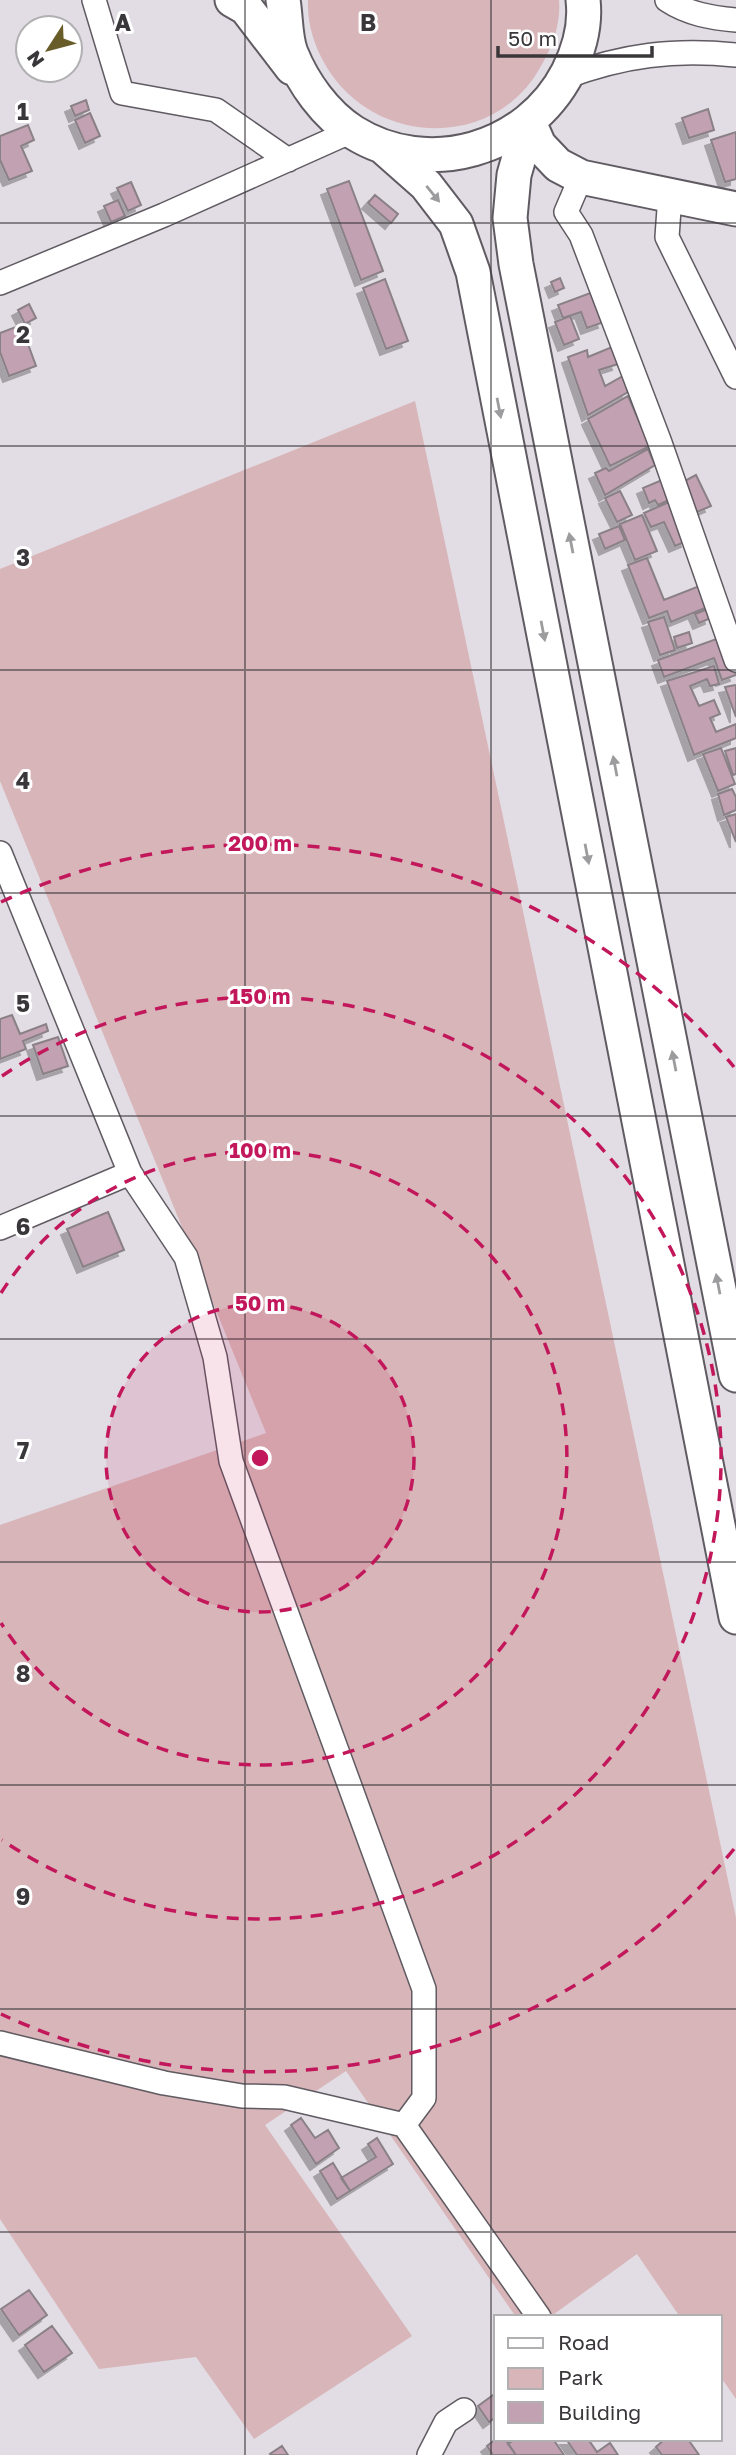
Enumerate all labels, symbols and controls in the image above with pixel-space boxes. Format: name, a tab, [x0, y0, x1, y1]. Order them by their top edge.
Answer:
text: A	[115, 8, 132, 36]
text: B	[360, 8, 376, 36]
north arrow	[14, 14, 84, 84]
scale bar	[498, 14, 652, 58]
text: 50 m	[508, 25, 557, 51]
text: N	[21, 47, 48, 72]
text: 1	[17, 97, 29, 125]
one-way arrow	[425, 184, 440, 202]
text: 2	[16, 320, 30, 348]
one-way arrow	[494, 397, 505, 419]
one-way arrow	[565, 532, 576, 554]
text: 3	[16, 543, 30, 571]
one-way arrow	[538, 620, 549, 642]
one-way arrow	[610, 755, 621, 777]
text: 4	[16, 766, 30, 794]
text: 200 m	[228, 830, 292, 856]
one-way arrow	[581, 843, 592, 865]
text: 150 m	[230, 983, 290, 1009]
text: 5	[16, 989, 30, 1017]
one-way arrow	[668, 1050, 679, 1072]
text: 100 m	[229, 1137, 291, 1163]
text: 6	[16, 1212, 30, 1240]
one-way arrow	[712, 1273, 723, 1295]
text: 50 m	[235, 1290, 285, 1316]
text: 7	[17, 1436, 29, 1464]
centre of rings	[248, 1446, 272, 1470]
text: 8	[16, 1659, 30, 1687]
text: 9	[16, 1882, 30, 1910]
legend	[494, 2315, 722, 2441]
text: Road	[558, 2329, 609, 2355]
text: Park	[558, 2364, 604, 2390]
text: Building	[558, 2399, 641, 2425]

